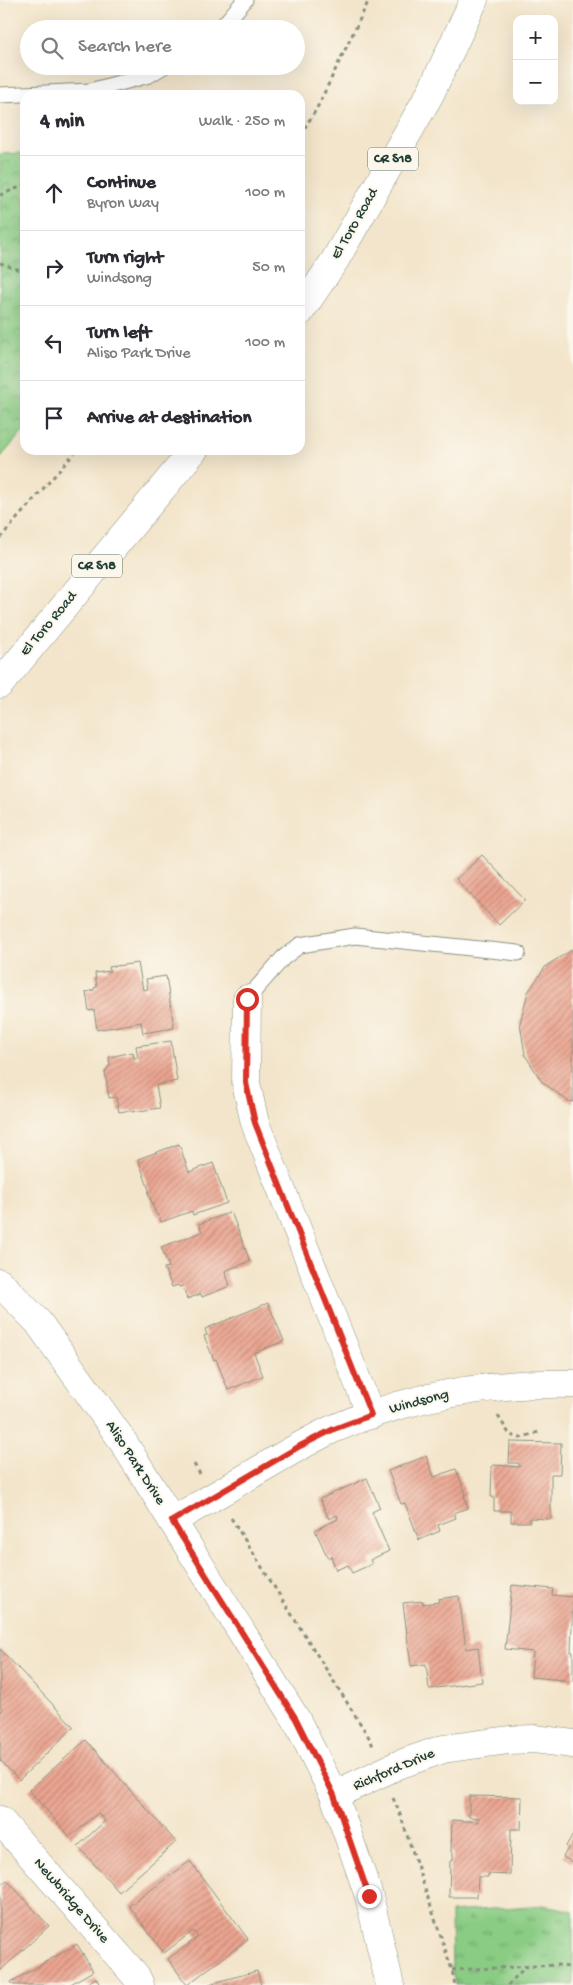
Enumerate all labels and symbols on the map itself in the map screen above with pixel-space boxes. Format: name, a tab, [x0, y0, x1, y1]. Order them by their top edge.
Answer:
road number: CR S18	[368, 148, 418, 170]
street label: El Toro Road	[327, 184, 383, 263]
road number: CR S18	[72, 554, 122, 578]
street label: El Toro Road	[17, 587, 82, 660]
route start	[236, 988, 259, 1011]
street label: Windsong	[387, 1385, 451, 1419]
street label: Aliso Park Drive	[101, 1417, 169, 1509]
street label: Richford Drive	[350, 1745, 438, 1795]
street label: Newbridge Drive	[29, 1855, 113, 1947]
route end	[358, 1885, 381, 1908]

